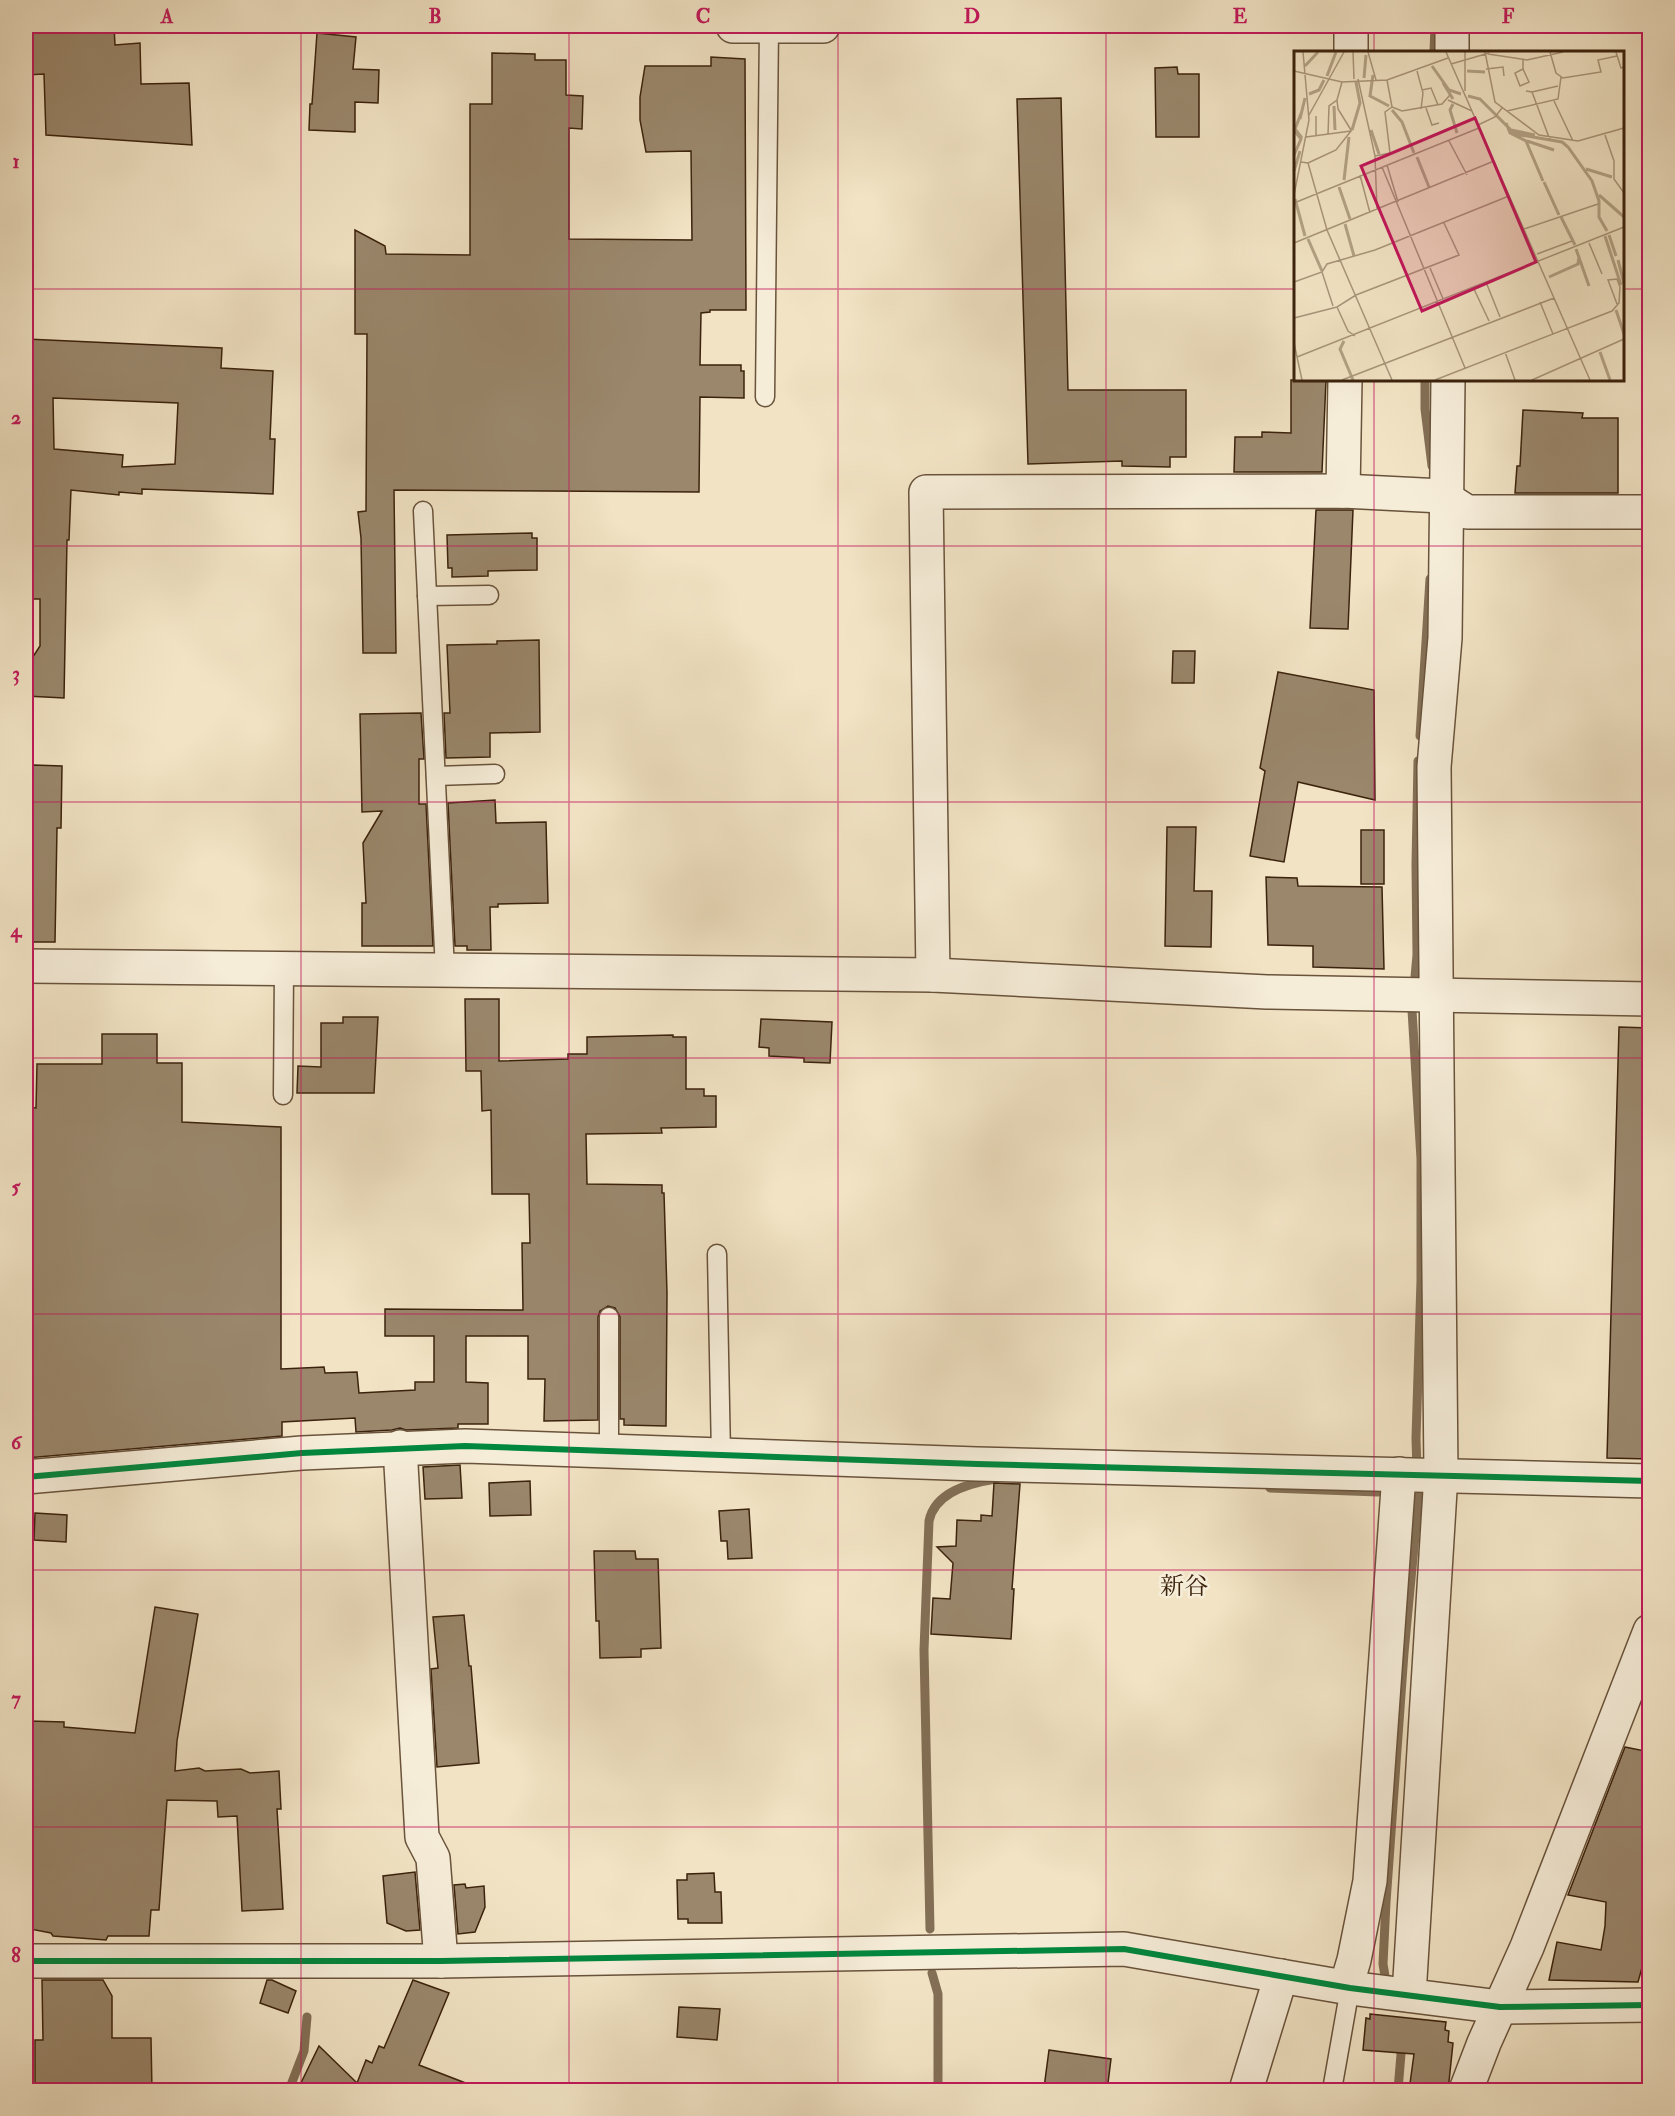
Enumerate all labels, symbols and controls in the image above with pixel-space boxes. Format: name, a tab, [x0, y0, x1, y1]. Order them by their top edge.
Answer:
text: A	[160, 4, 174, 29]
text: B	[428, 4, 442, 29]
text: C	[696, 4, 710, 29]
text: D	[964, 4, 980, 29]
text: E	[1233, 4, 1248, 29]
text: F	[1502, 4, 1515, 29]
inset map	[1294, 51, 1624, 381]
text: 1	[12, 149, 20, 174]
text: 2	[11, 405, 21, 430]
text: 3	[12, 661, 20, 686]
text: 4	[10, 918, 23, 943]
text: 5	[12, 1174, 22, 1199]
text: 6	[11, 1430, 23, 1455]
district label: 新谷	[1160, 1571, 1208, 1602]
text: 7	[11, 1686, 21, 1711]
text: 8	[11, 1943, 21, 1968]

